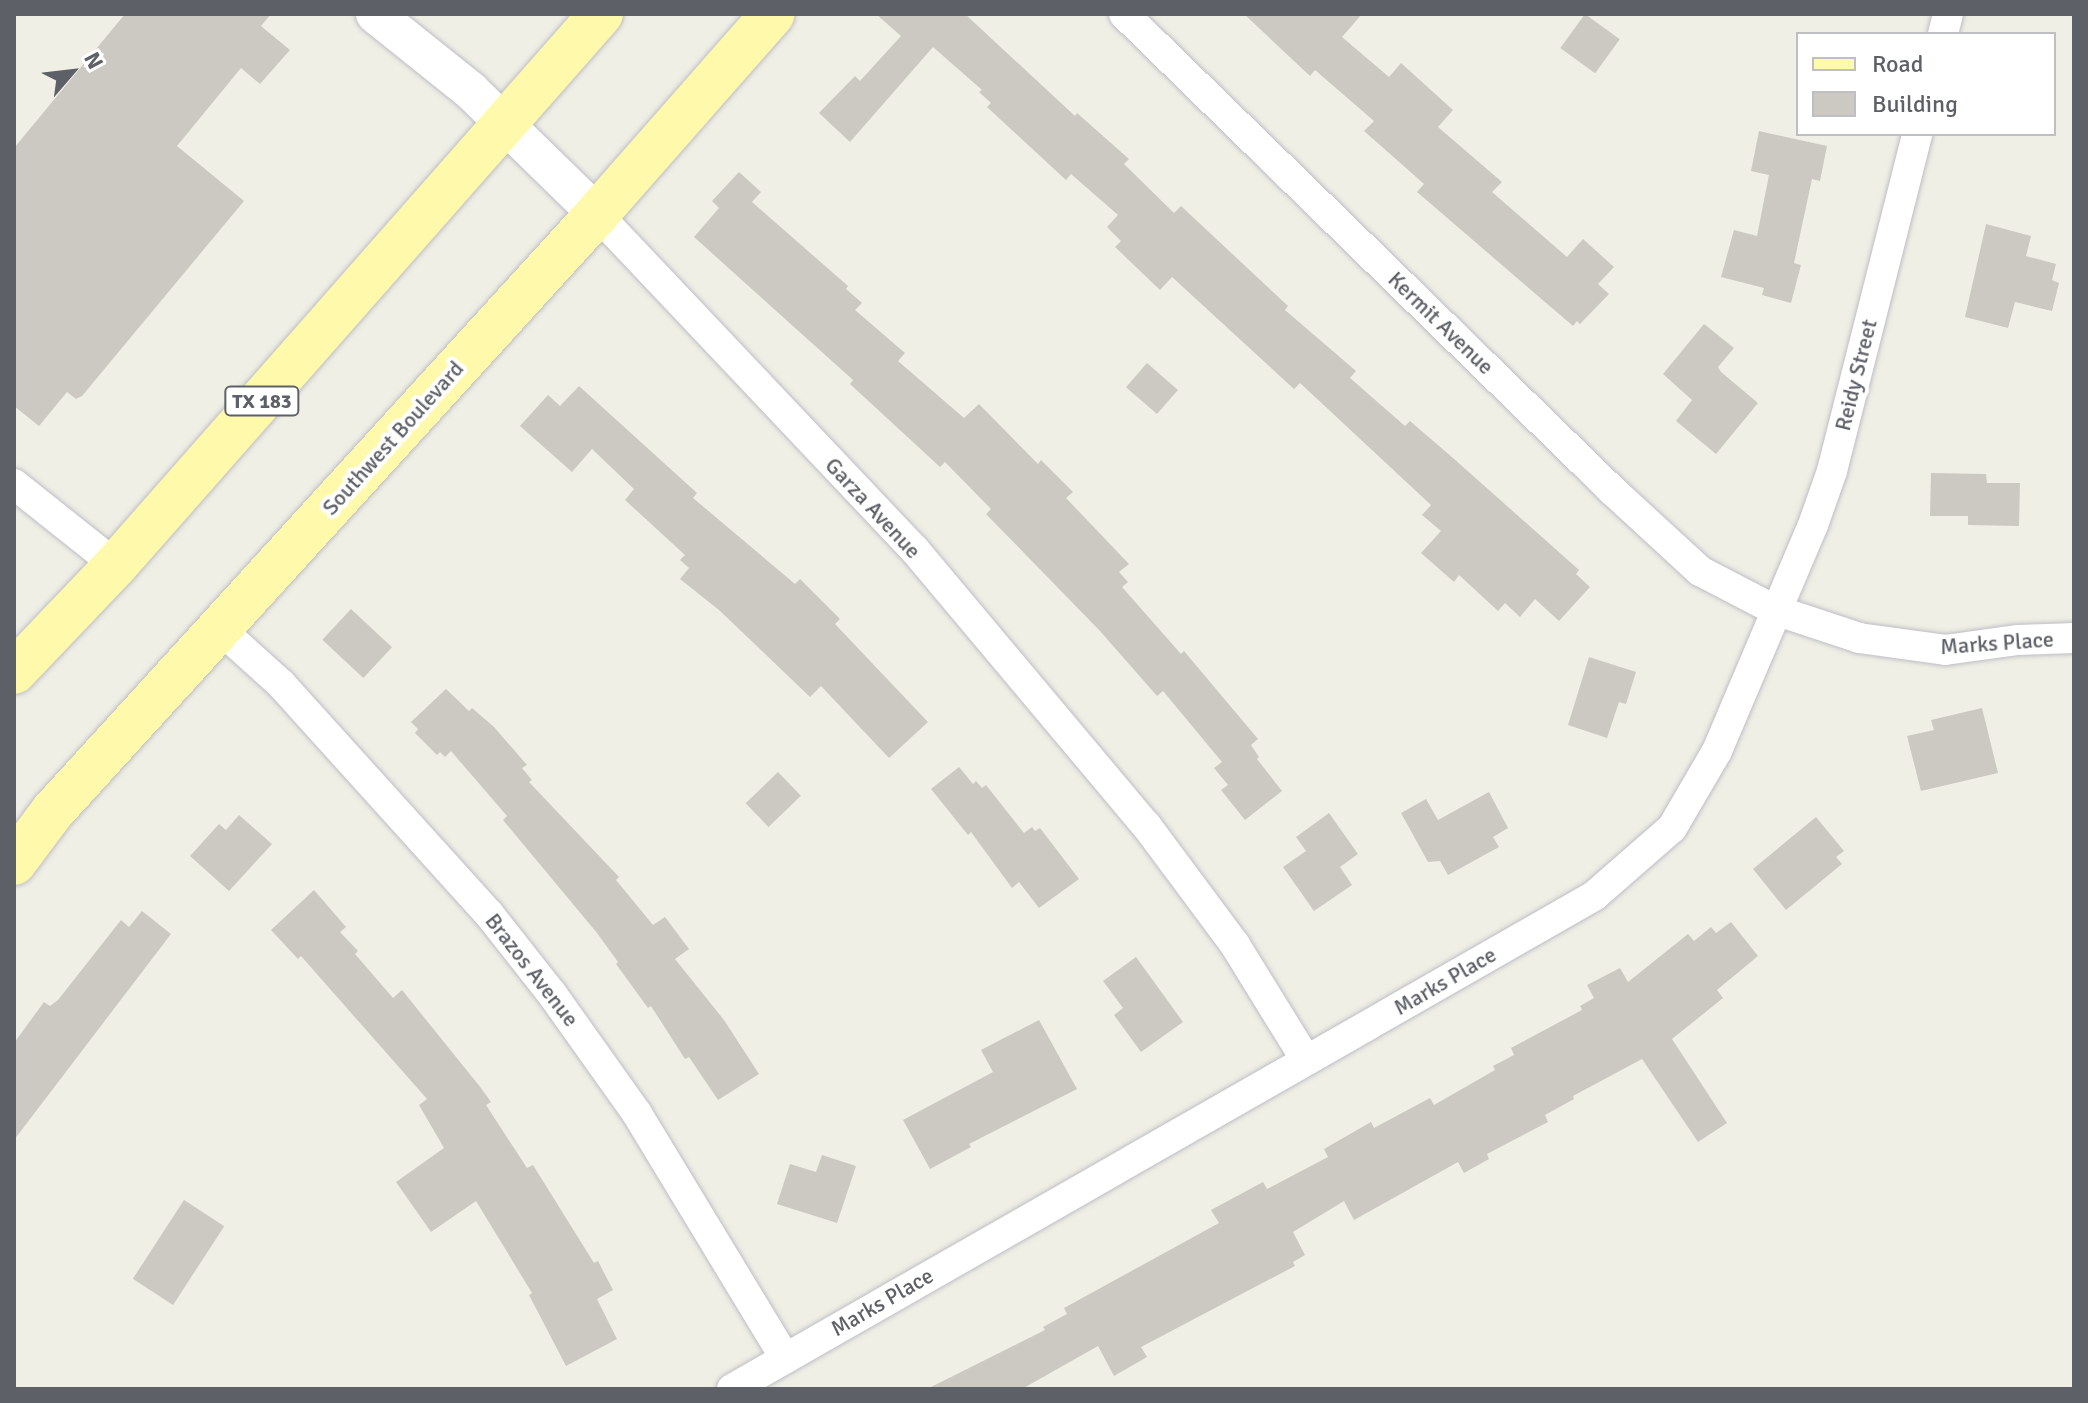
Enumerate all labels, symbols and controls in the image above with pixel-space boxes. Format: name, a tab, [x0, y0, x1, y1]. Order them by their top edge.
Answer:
north arrow	[32, 32, 112, 112]
legend	[1796, 32, 2056, 136]
text: N	[78, 47, 109, 74]
text: Road	[1872, 49, 1923, 79]
text: Building	[1872, 89, 1958, 119]
street label: Kermit Avenue	[1383, 266, 1499, 380]
street label: Reidy Street	[1829, 317, 1883, 433]
street label: Southwest Boulevard	[317, 355, 469, 521]
road number: TX 183	[224, 385, 300, 417]
street label: Garza Avenue	[820, 452, 926, 564]
street label: Marks Place	[1939, 626, 2055, 660]
street label: Brazos Avenue	[480, 908, 584, 1032]
street label: Marks Place	[1389, 941, 1501, 1021]
street label: Marks Place	[826, 1262, 938, 1342]

